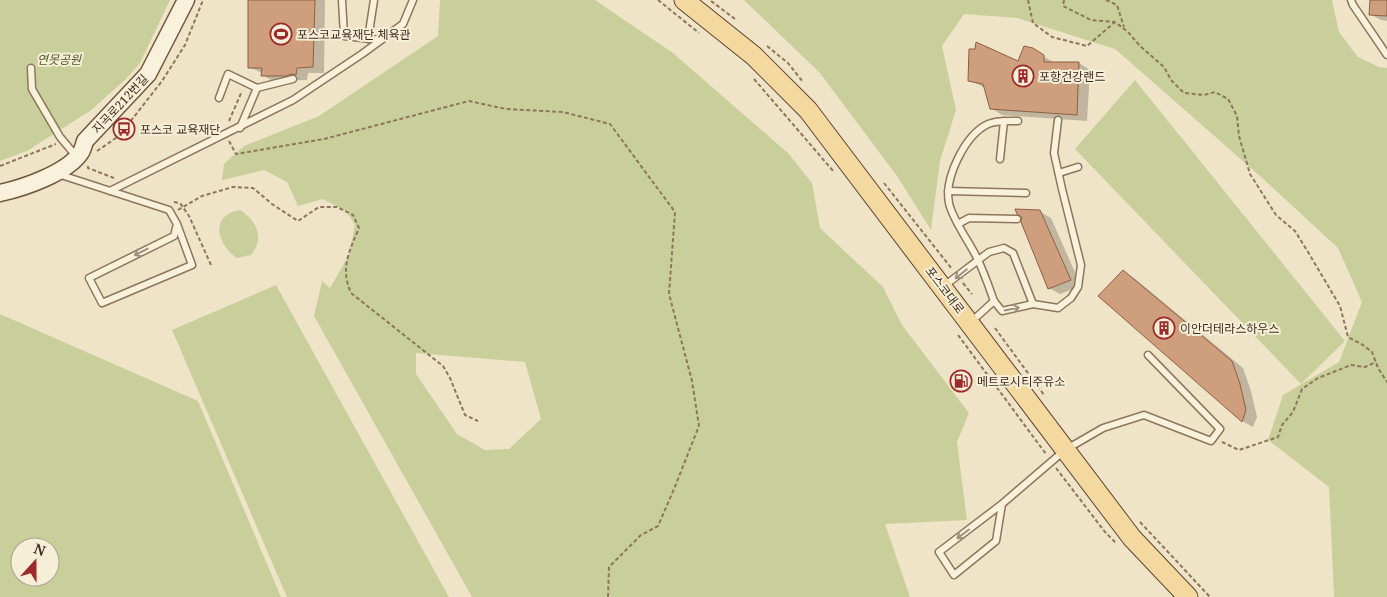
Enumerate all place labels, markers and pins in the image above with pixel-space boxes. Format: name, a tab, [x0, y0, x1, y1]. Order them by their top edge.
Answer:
sports icon: 포스코교육재단 체육관	[269, 22, 293, 46]
place label: 포스코교육재단 체육관	[297, 26, 411, 43]
building icon: 포항건강랜드	[1011, 64, 1035, 88]
place label: 포항건강랜드	[1039, 68, 1105, 85]
bus stop icon: 포스코 교육재단	[112, 117, 136, 141]
place label: 포스코 교육재단	[140, 121, 220, 138]
building icon: 이안더테라스하우스	[1152, 316, 1176, 340]
place label: 이안더테라스하우스	[1180, 320, 1279, 337]
fuel station icon: 메트로시티주유소	[949, 369, 973, 393]
place label: 메트로시티주유소	[977, 373, 1065, 390]

